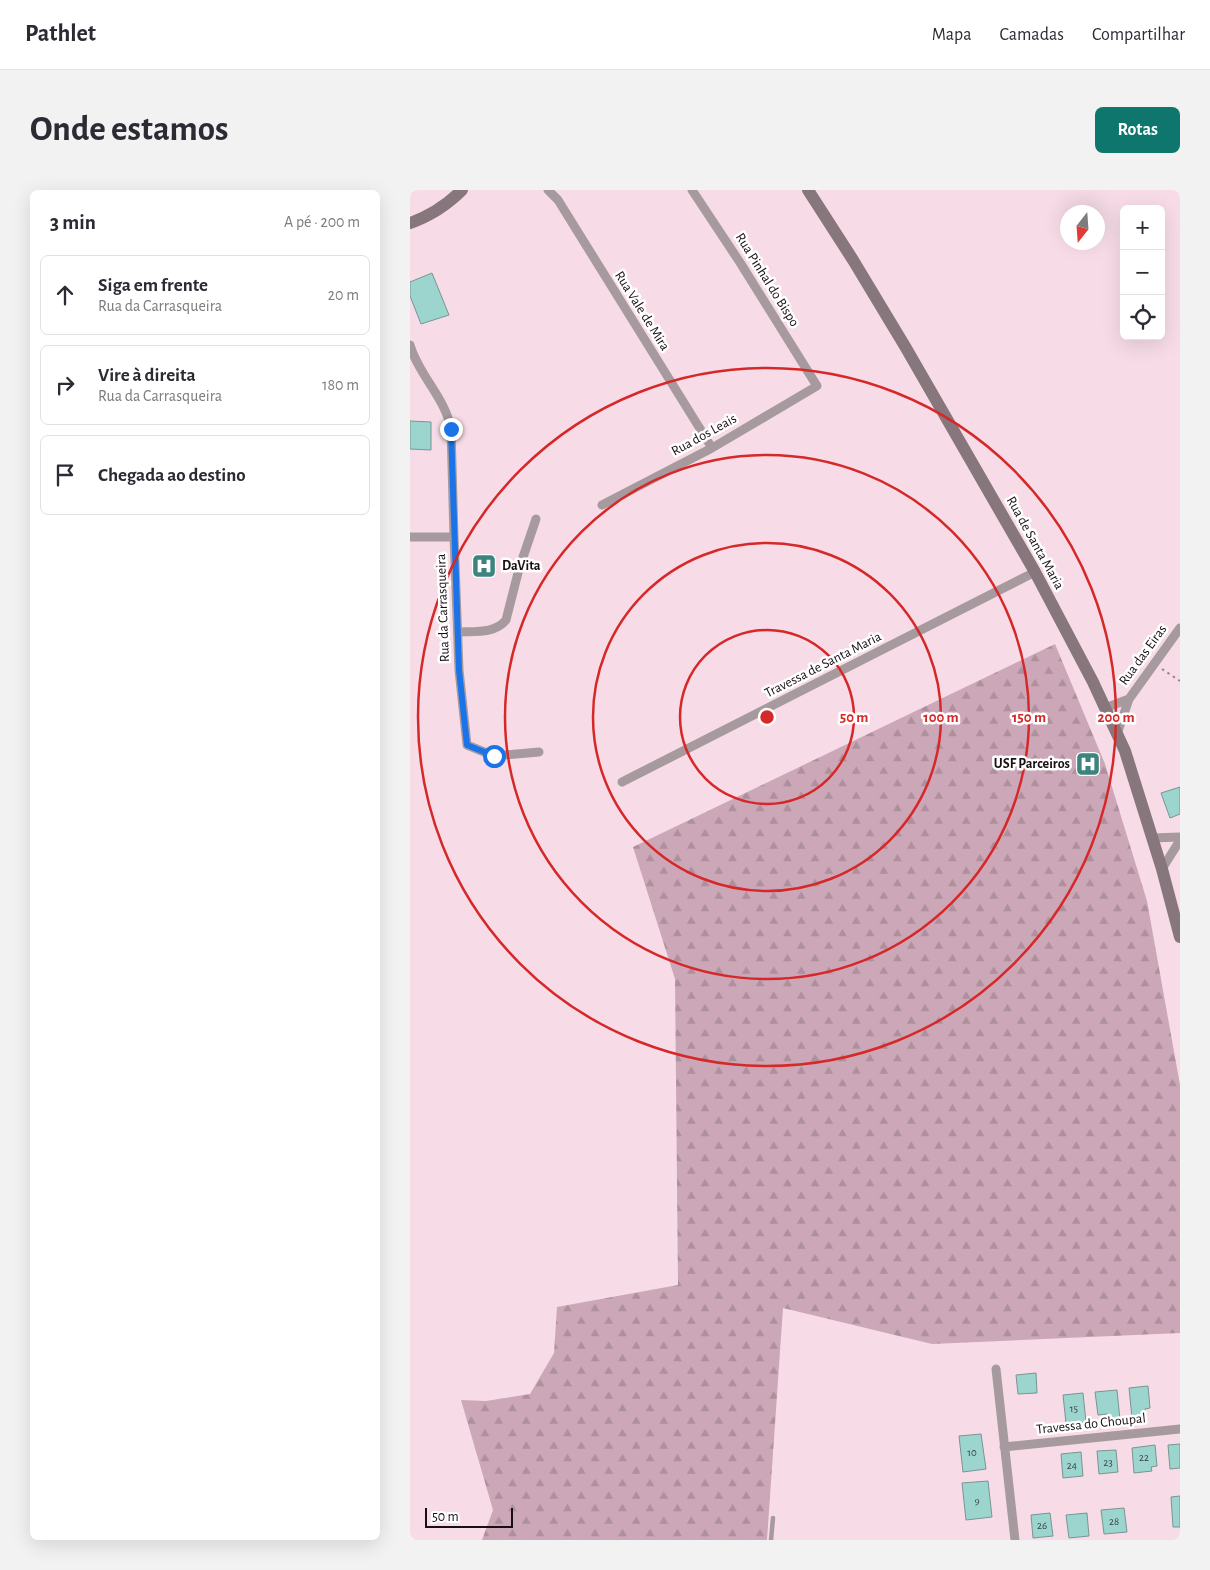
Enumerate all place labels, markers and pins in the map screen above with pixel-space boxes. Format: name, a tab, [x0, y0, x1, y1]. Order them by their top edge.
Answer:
hospital icon: DaVita	[471, 553, 497, 579]
place label: DaVita	[502, 559, 541, 573]
centre of rings	[758, 708, 776, 726]
hospital icon: USF Parceiros	[1075, 751, 1101, 777]
place label: USF Parceiros	[994, 757, 1070, 771]

